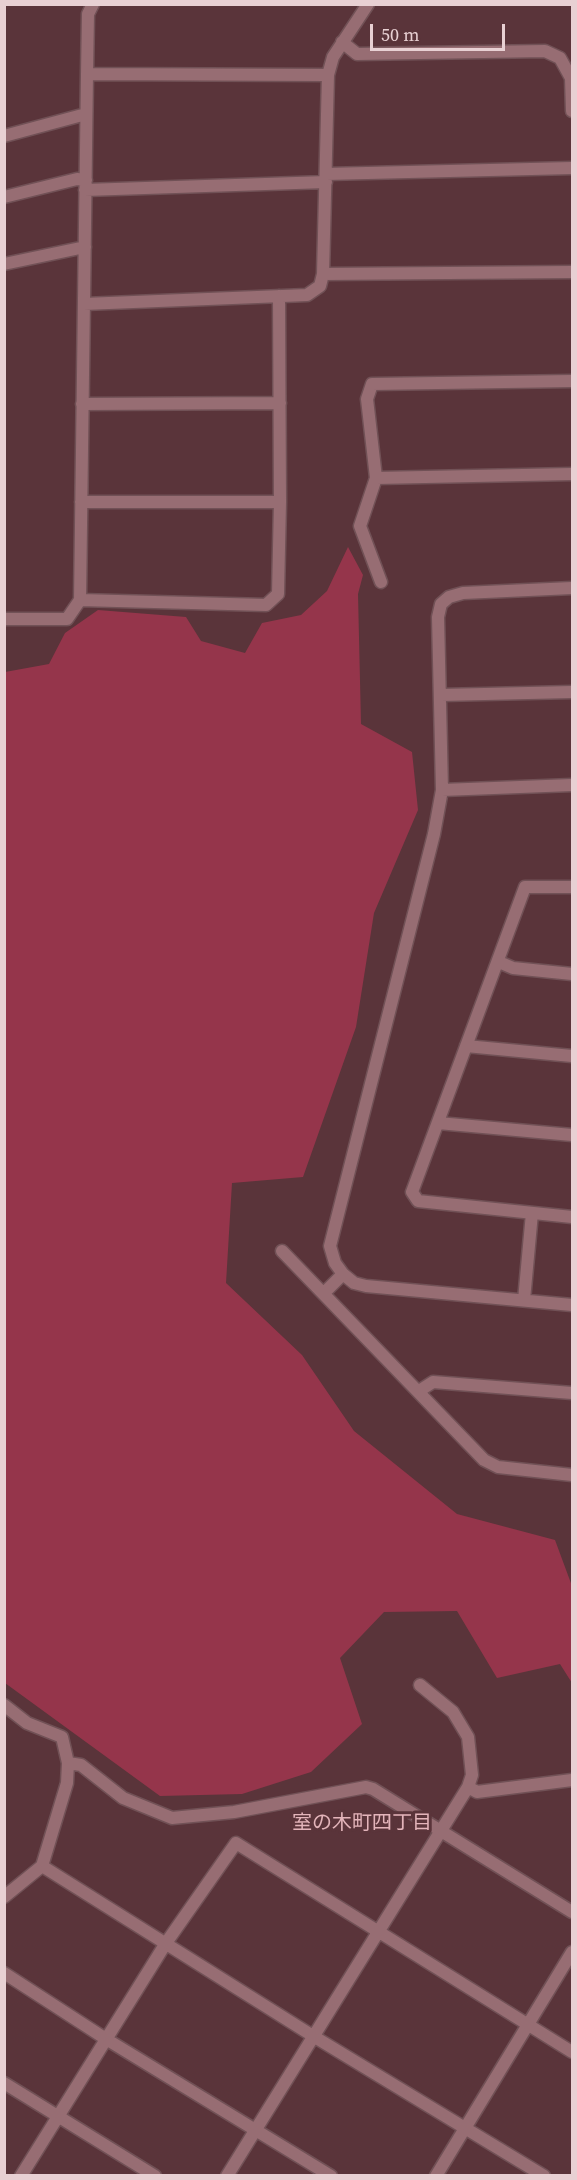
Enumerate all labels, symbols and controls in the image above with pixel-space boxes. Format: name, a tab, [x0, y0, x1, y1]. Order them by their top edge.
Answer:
scale bar	[373, 12, 508, 50]
text: 50 m	[381, 22, 419, 47]
district label: 室の木町四丁目	[292, 1812, 432, 1836]

